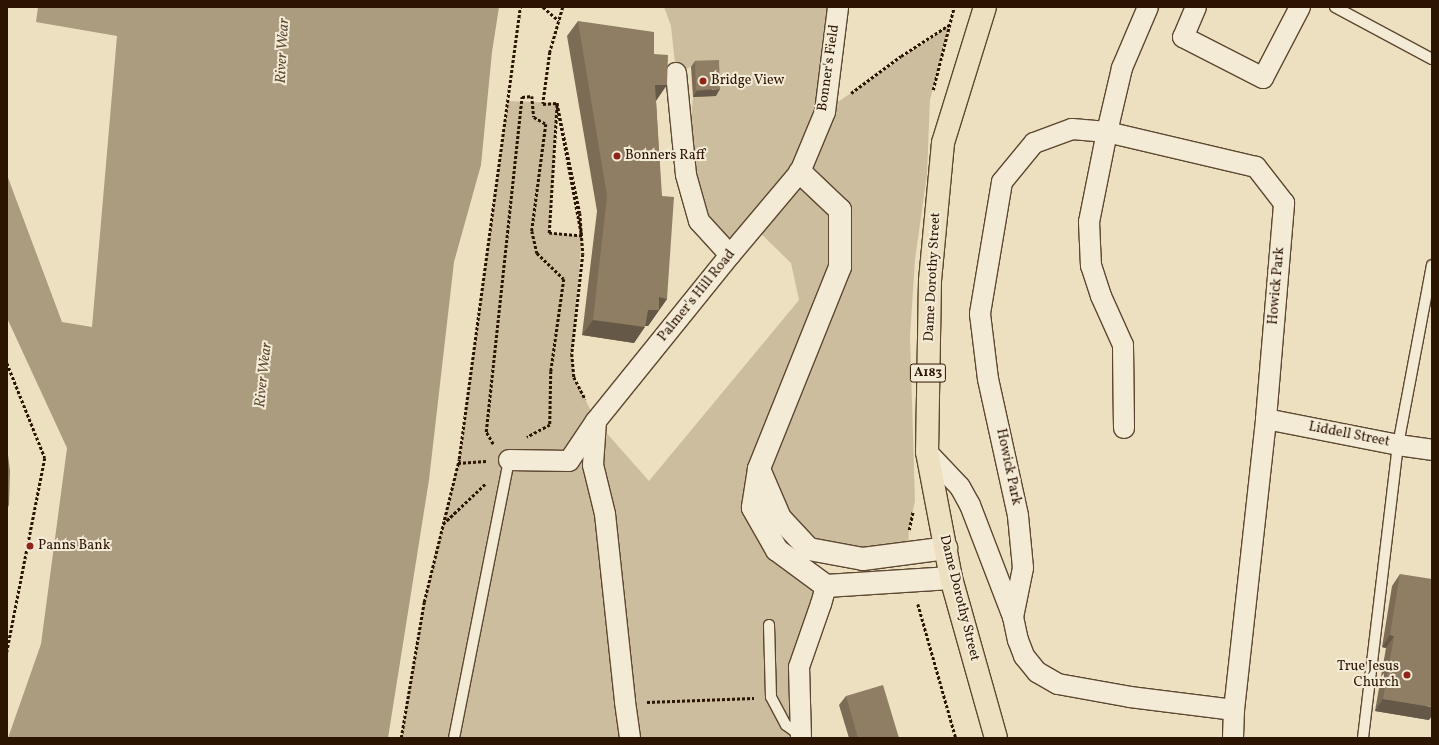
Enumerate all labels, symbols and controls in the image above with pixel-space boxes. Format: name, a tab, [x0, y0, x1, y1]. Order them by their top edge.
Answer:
water label: River Wear	[272, 18, 294, 84]
street label: Bonner's Field	[815, 24, 843, 112]
place label: Bridge View	[711, 73, 785, 89]
marker: Bridge View	[698, 76, 708, 86]
place label: Bonners Raff	[625, 148, 705, 164]
marker: Bonners Raff	[612, 151, 622, 161]
street label: Dame Dorothy Street	[921, 212, 945, 342]
street label: Howick Park	[1265, 246, 1289, 326]
street label: Palmer's Hill Road	[655, 247, 739, 345]
water label: River Wear	[252, 342, 276, 408]
road number: A183	[909, 362, 947, 384]
street label: Liddell Street	[1307, 419, 1391, 451]
street label: Howick Park	[992, 427, 1024, 507]
street label: Dame Dorothy Street	[935, 533, 983, 663]
place label: Panns Bank	[38, 538, 110, 554]
marker: Panns Bank	[25, 541, 35, 551]
place label: True Jesus Church	[1337, 659, 1399, 692]
marker: True Jesus Church	[1402, 670, 1412, 680]

